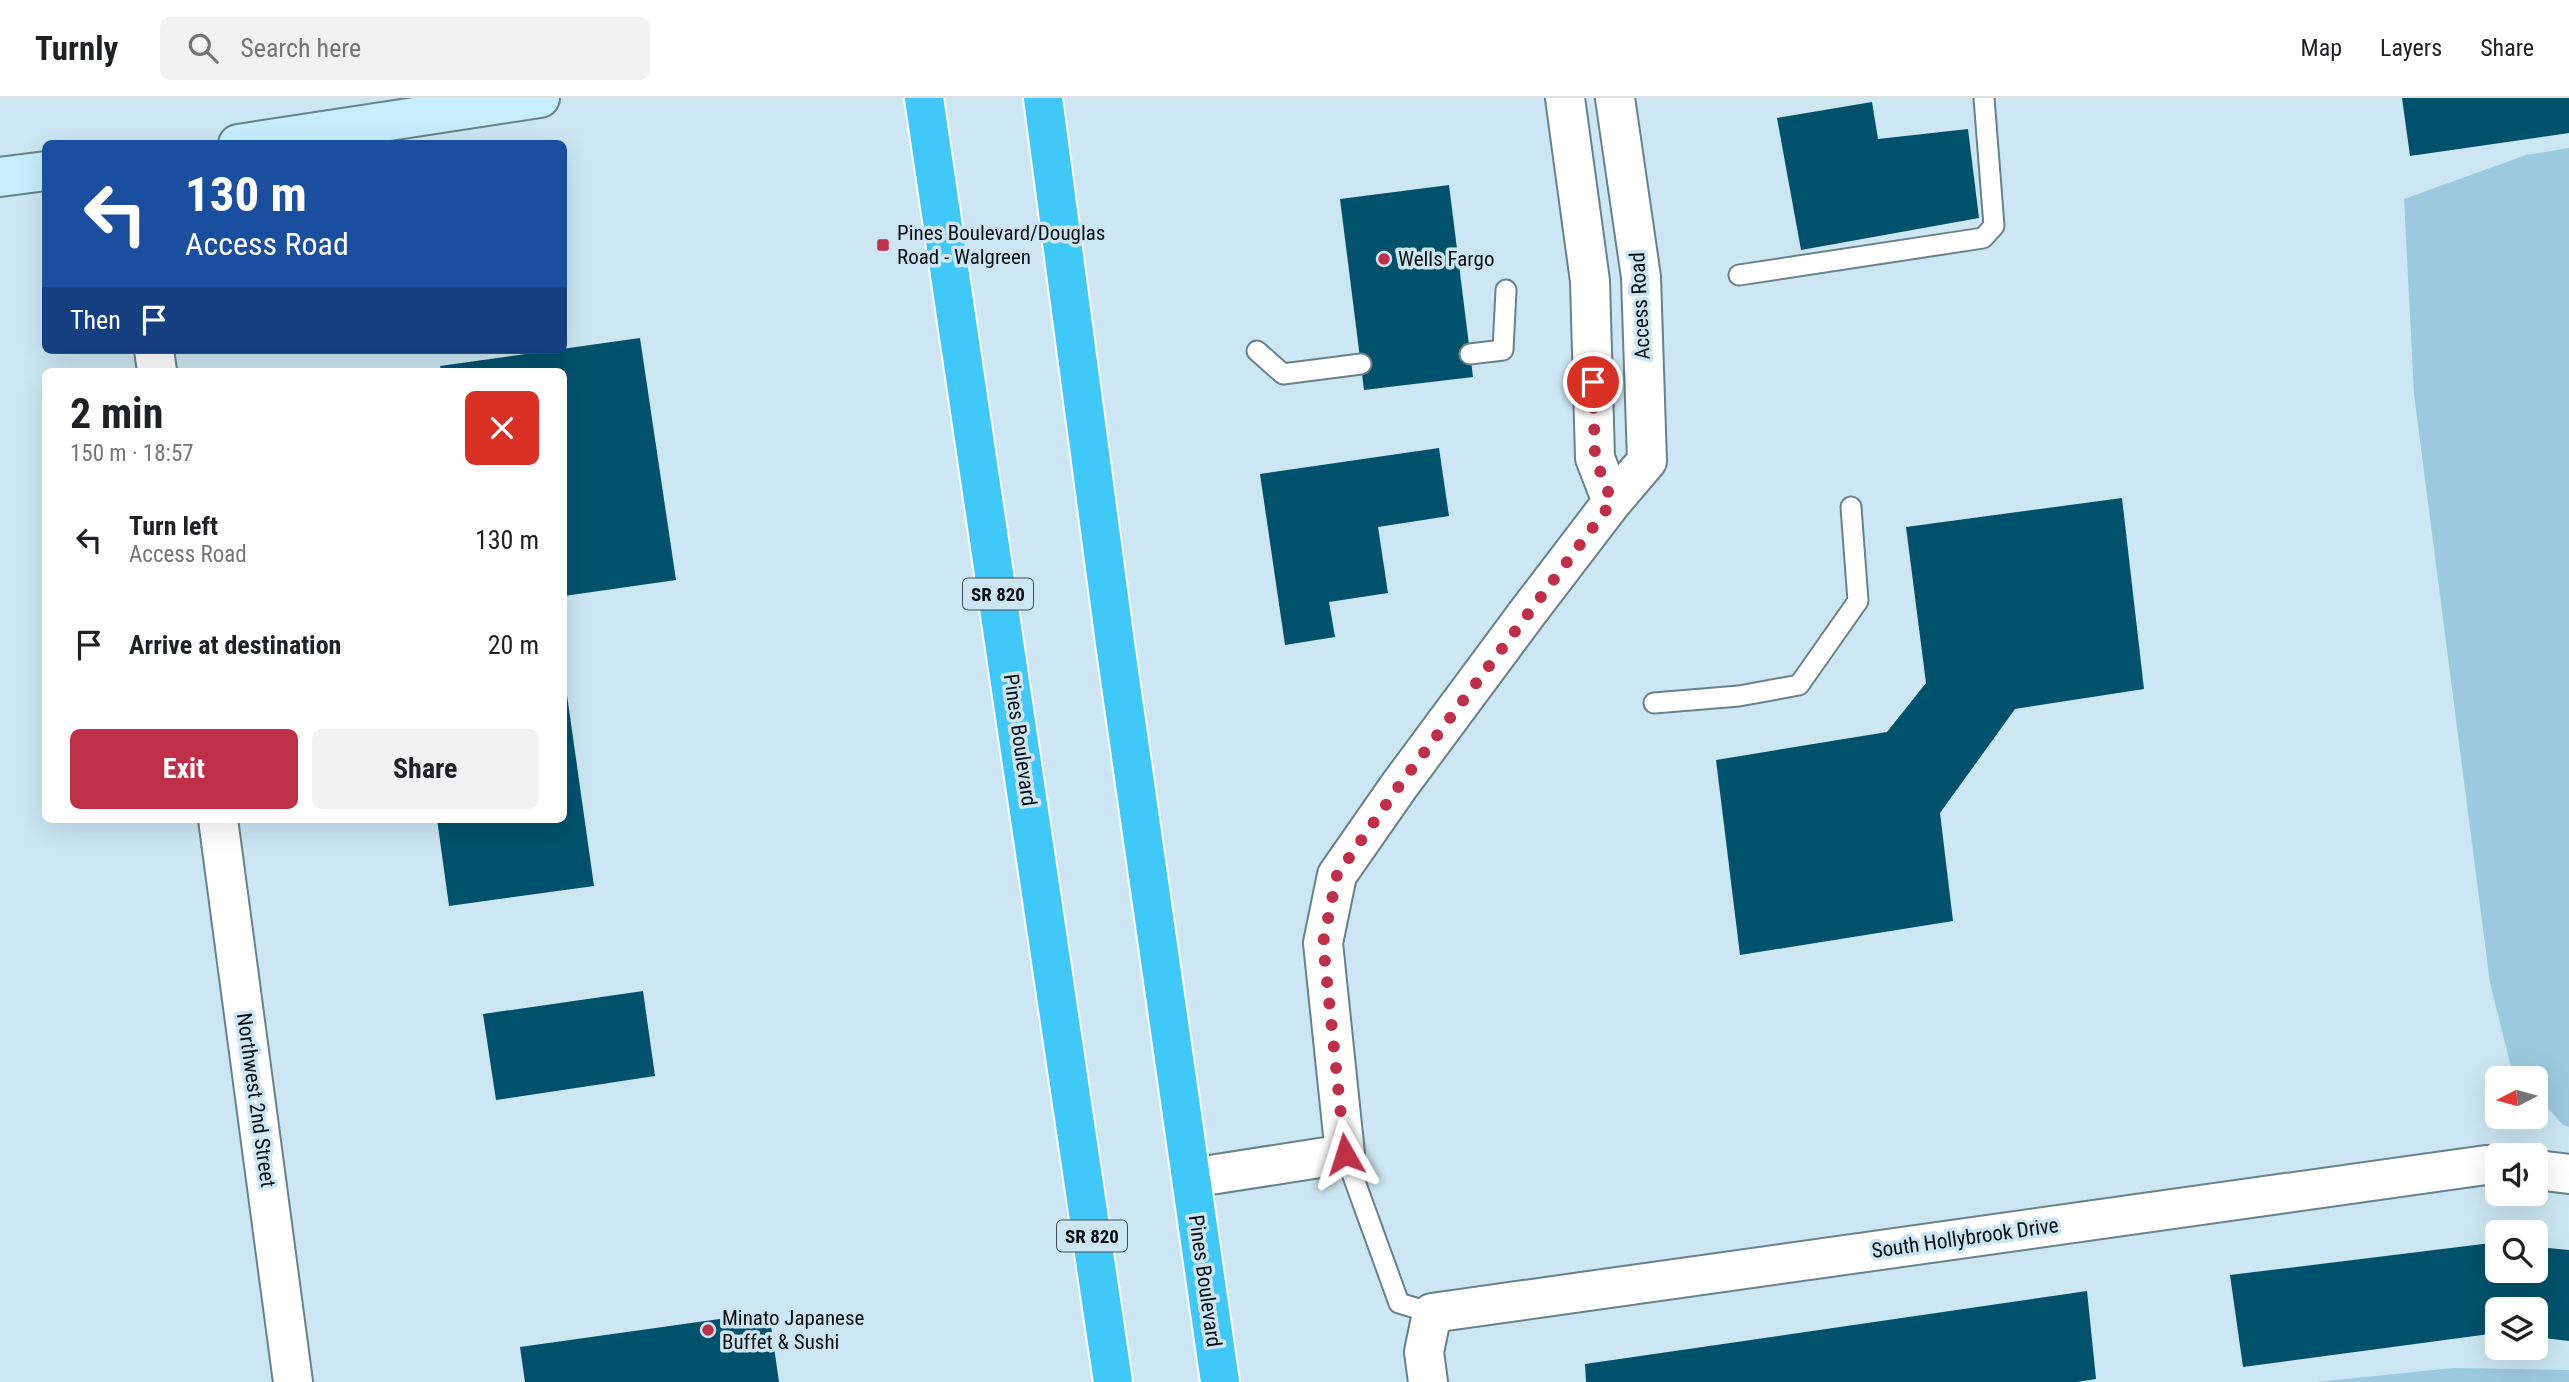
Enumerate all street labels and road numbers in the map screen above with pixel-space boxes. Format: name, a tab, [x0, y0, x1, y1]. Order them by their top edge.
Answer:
street label: Access Road	[1625, 252, 1655, 360]
road number: SR 820	[963, 579, 1033, 610]
street label: Pines Boulevard	[999, 672, 1041, 808]
street label: Northwest 2nd Street	[232, 1011, 280, 1189]
street label: Pines Boulevard	[1184, 1213, 1226, 1349]
street label: South Hollybrook Drive	[1870, 1213, 2060, 1263]
road number: SR 820	[1057, 1220, 1127, 1252]

